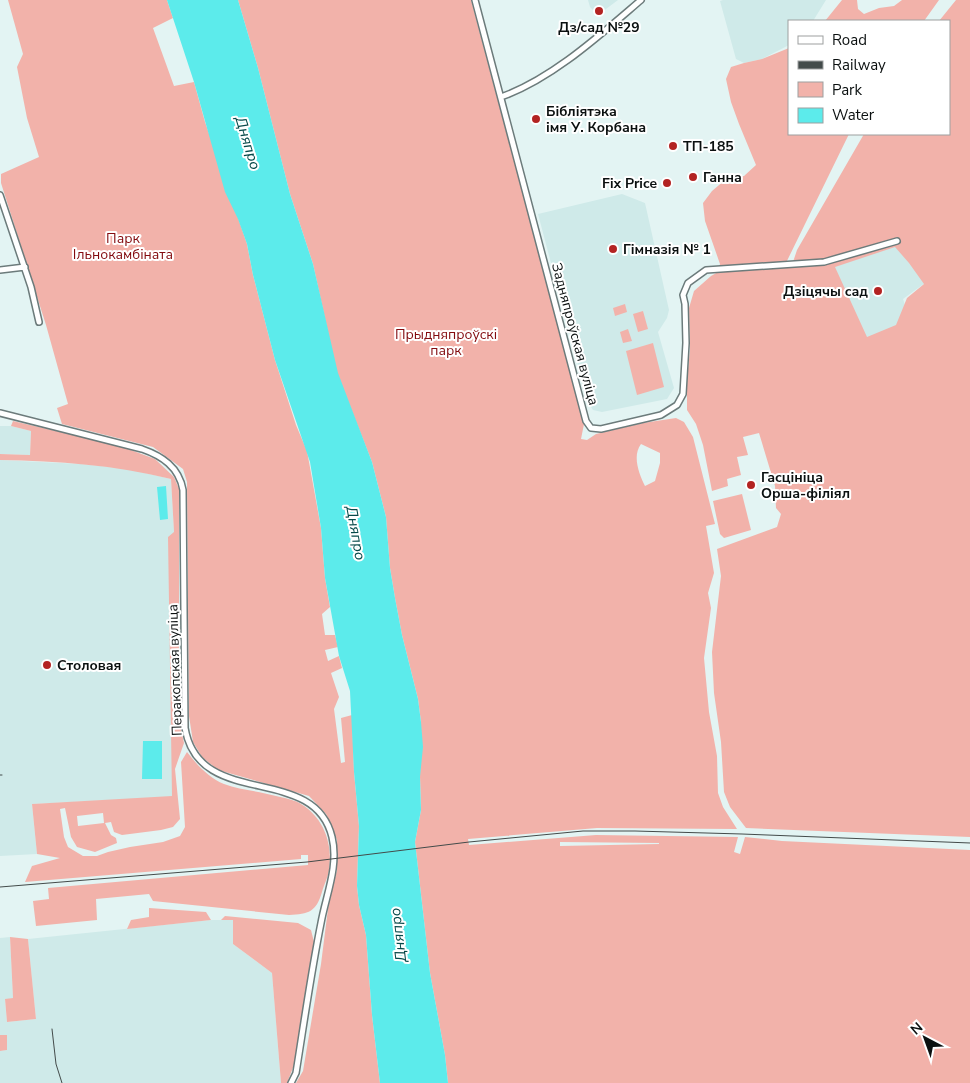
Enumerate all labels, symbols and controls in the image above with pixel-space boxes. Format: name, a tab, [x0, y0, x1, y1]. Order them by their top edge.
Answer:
marker: Дз/сад №29	[593, 5, 605, 17]
place label: Дз/сад №29	[558, 18, 640, 37]
legend	[788, 20, 950, 135]
text: Road	[832, 30, 867, 50]
text: Railway	[832, 55, 886, 75]
text: Park	[832, 80, 862, 100]
place label: Бібліятэка імя У. Корбана	[546, 102, 646, 137]
text: Water	[832, 105, 875, 125]
water label: Дняпро	[230, 113, 266, 172]
marker: Бібліятэка імя У. Корбана	[530, 113, 542, 125]
place label: ТП-185	[683, 137, 734, 156]
marker: ТП-185	[667, 140, 679, 152]
place label: Ганна	[703, 168, 742, 187]
marker: Ганна	[687, 171, 699, 183]
place label: Fix Price	[602, 174, 657, 193]
marker: Fix Price	[661, 177, 673, 189]
park label: Парк Ільнокамбіната	[73, 229, 173, 264]
place label: Гімназія № 1	[623, 240, 711, 259]
marker: Гімназія № 1	[607, 243, 619, 255]
street label: Задняпроўская вуліца	[547, 261, 603, 407]
place label: Дзіцячы сад	[783, 282, 868, 301]
marker: Дзіцячы сад	[872, 285, 884, 297]
park label: Прыдняпроўскі парк	[395, 325, 497, 360]
place label: Гасцініца Орша-філіял	[761, 468, 850, 503]
marker: Гасцініца Орша-філіял	[745, 479, 757, 491]
water label: Дняпро	[341, 503, 371, 562]
street label: Перакопская вуліца	[163, 604, 187, 736]
place label: Столовая	[57, 656, 121, 675]
marker: Столовая	[41, 659, 53, 671]
water label: Дняпро	[385, 907, 411, 964]
north arrow	[900, 1013, 950, 1063]
text: N	[907, 1018, 927, 1039]

